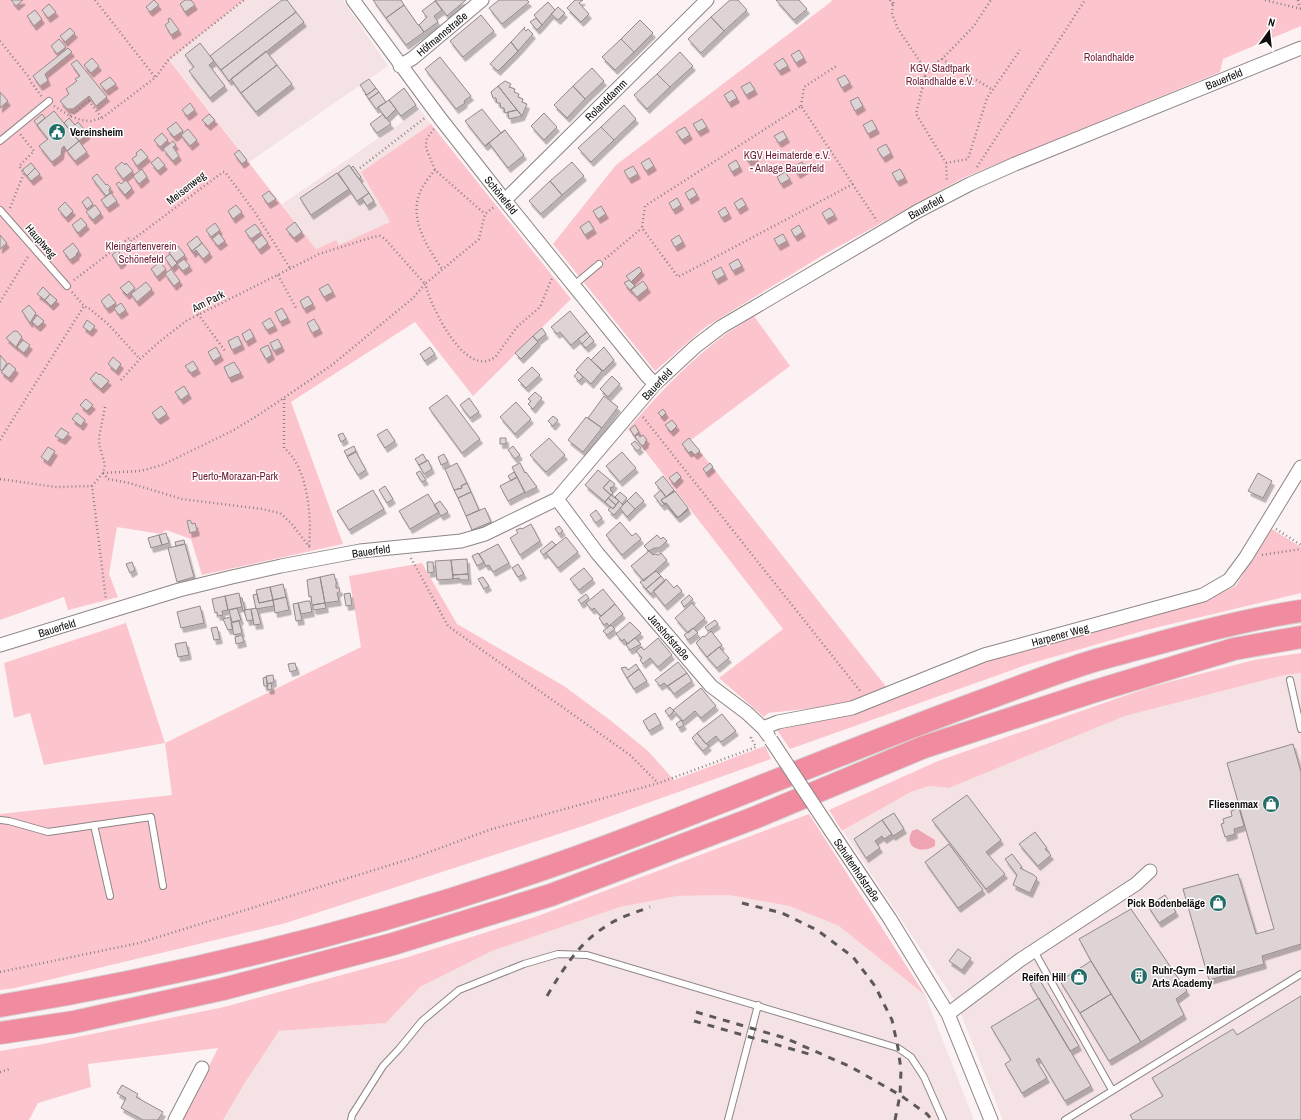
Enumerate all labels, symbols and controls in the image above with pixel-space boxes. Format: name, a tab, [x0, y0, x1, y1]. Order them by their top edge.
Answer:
street label: Höfmannstraße	[414, 9, 470, 59]
north arrow	[1249, 12, 1289, 52]
text: N	[1267, 15, 1277, 30]
park label: Rolandhalde	[1084, 50, 1134, 64]
park label: KGV Stadtpark Rolandhalde e.V.	[906, 61, 974, 88]
street label: Bauerfeld	[1203, 65, 1245, 93]
street label: Rolanddamm	[582, 76, 630, 124]
public building icon: Vereinsheim	[47, 122, 67, 142]
place label: Vereinsheim	[70, 125, 123, 139]
park label: KGV Heimaterde e.V. - Anlage Bauerfeld	[744, 148, 830, 175]
street label: Meisenweg	[164, 168, 208, 208]
street label: Schönefeld	[481, 173, 521, 217]
street label: Bauerfeld	[906, 192, 946, 222]
street label: Hauptweg	[22, 221, 60, 261]
park label: Kleingartenverein Schönefeld	[105, 239, 177, 266]
street label: Am Park	[189, 287, 227, 316]
street label: Bauerfeld	[639, 365, 675, 403]
park label: Puerto-Morazan-Park	[192, 469, 279, 483]
street label: Bauerfeld	[351, 541, 391, 561]
street label: Janshofstraße	[645, 611, 693, 663]
street label: Bauerfeld	[36, 616, 78, 640]
street label: Harpener Weg	[1030, 621, 1090, 649]
shop icon: Fliesenmax	[1261, 794, 1281, 814]
place label: Fliesenmax	[1209, 797, 1258, 811]
street label: Schultenhofstraße	[831, 836, 883, 904]
shop icon: Pick Bodenbeläge	[1208, 893, 1228, 913]
place label: Pick Bodenbeläge	[1127, 896, 1205, 910]
place label: Ruhr-Gym – Martial Arts Academy	[1152, 963, 1235, 990]
building icon: Ruhr-Gym – Martial Arts Academy	[1129, 966, 1149, 986]
shop icon: Reifen Hill	[1069, 967, 1089, 987]
place label: Reifen Hill	[1022, 970, 1066, 984]

